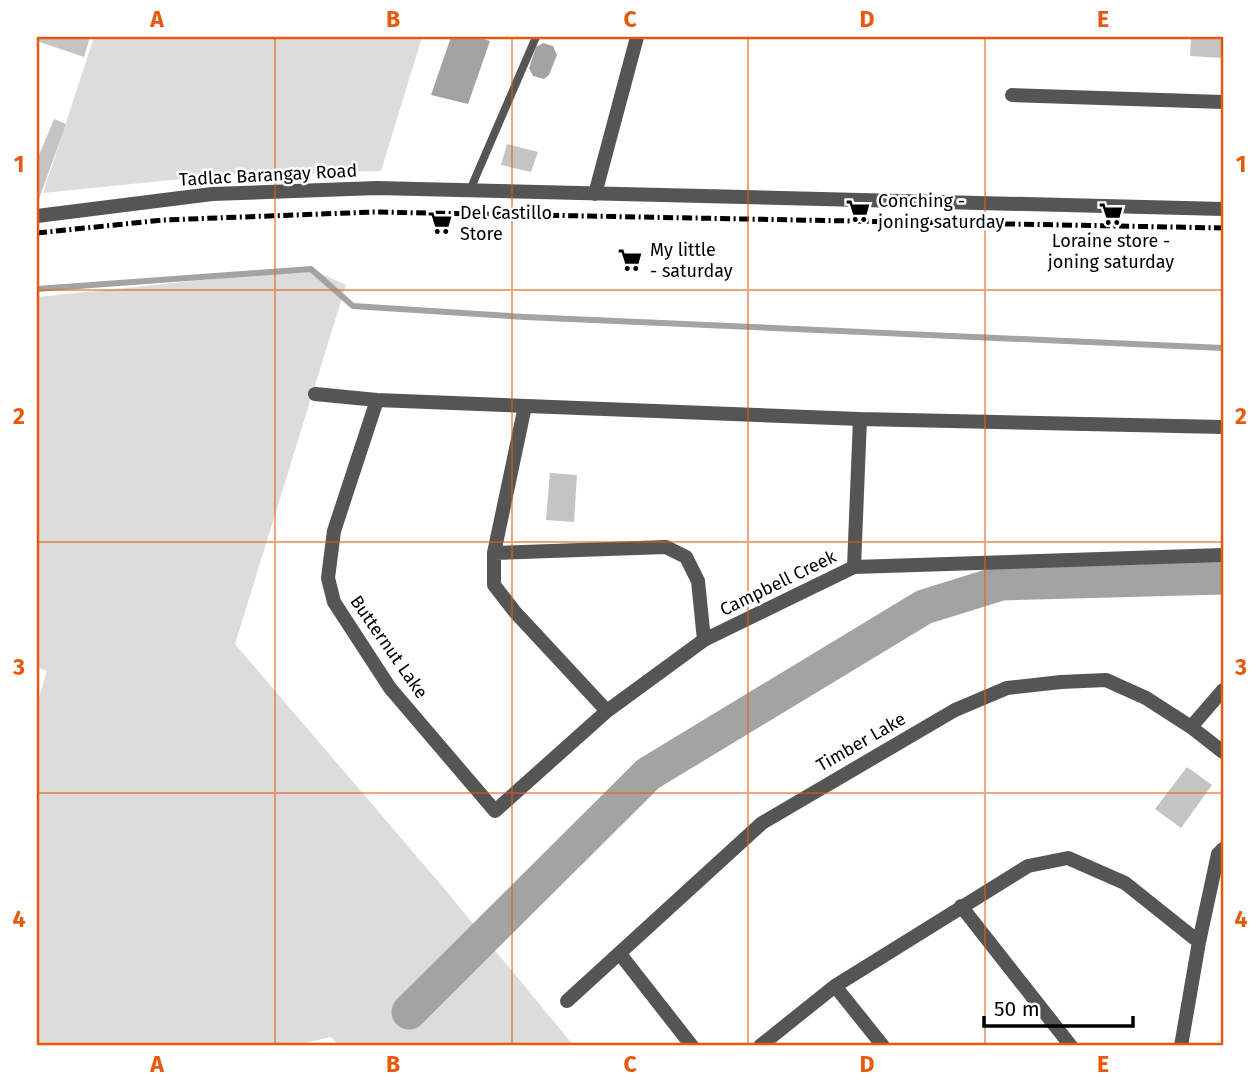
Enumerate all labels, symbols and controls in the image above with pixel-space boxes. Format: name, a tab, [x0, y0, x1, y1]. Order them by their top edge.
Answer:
text: A	[149, 5, 164, 33]
text: B	[386, 5, 400, 33]
text: C	[623, 5, 637, 33]
text: D	[860, 5, 875, 33]
text: E	[1097, 5, 1109, 33]
text: 1	[14, 150, 24, 178]
text: 1	[1236, 150, 1246, 178]
street label: Tadlac Barangay Road	[178, 159, 358, 191]
place label: Conching - joning saturday	[877, 190, 1005, 233]
supermarket icon: Conching - joning saturday	[844, 197, 872, 225]
supermarket icon: Loraine store - joning saturday	[1097, 200, 1125, 228]
place label: Del Castillo Store	[460, 202, 552, 245]
supermarket icon: Del Castillo Store	[426, 209, 454, 237]
place label: Loraine store - joning saturday	[1047, 230, 1174, 273]
place label: My little - saturday	[650, 239, 733, 282]
supermarket icon: My little - saturday	[616, 246, 644, 274]
text: 2	[13, 402, 25, 430]
text: 2	[1235, 402, 1247, 430]
street label: Campbell Creek	[716, 545, 840, 621]
street label: Butternut Lake	[345, 591, 433, 703]
text: 3	[12, 653, 25, 681]
text: 3	[1234, 653, 1247, 681]
street label: Timber Lake	[812, 708, 910, 776]
text: 4	[13, 905, 26, 933]
text: 4	[1235, 905, 1248, 933]
scale bar	[984, 985, 1132, 1029]
text: 50 m	[994, 996, 1040, 1022]
text: A	[149, 1050, 164, 1078]
text: B	[386, 1050, 400, 1078]
text: C	[623, 1050, 637, 1078]
text: D	[860, 1050, 875, 1078]
text: E	[1097, 1050, 1109, 1078]

